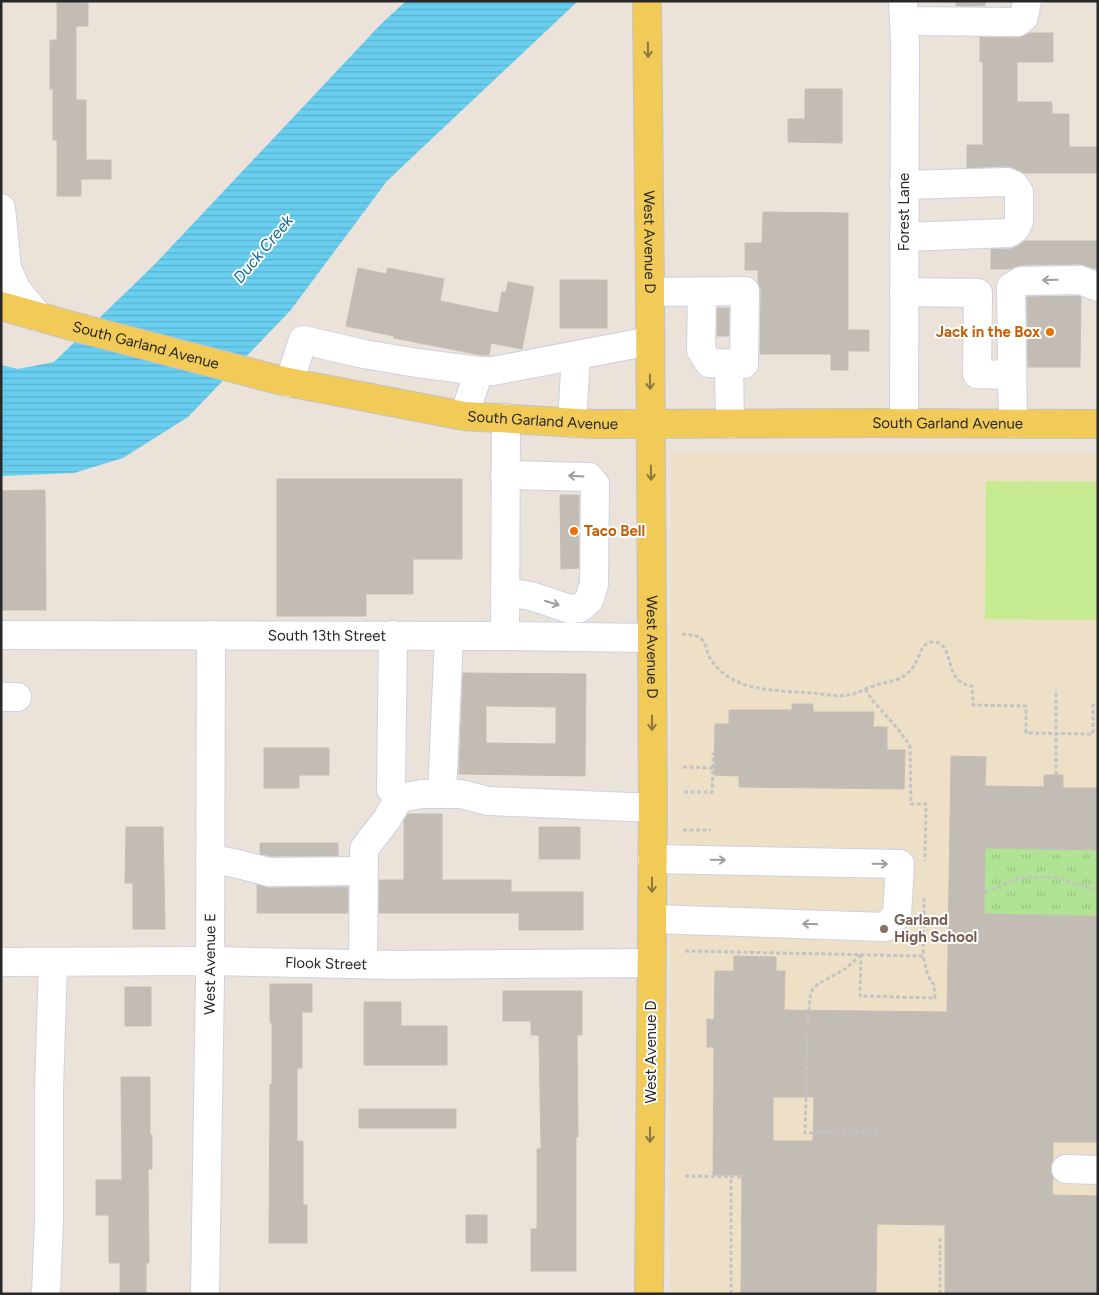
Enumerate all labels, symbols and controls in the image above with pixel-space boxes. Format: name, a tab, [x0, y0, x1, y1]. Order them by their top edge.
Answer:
one-way arrow	[643, 42, 652, 58]
street label: Forest Lane	[895, 173, 913, 251]
street label: West Avenue D	[640, 190, 659, 294]
water label: Duck Creek	[229, 210, 298, 287]
one-way arrow	[1043, 276, 1059, 285]
street label: South Garland Avenue	[71, 317, 221, 373]
place label: Jack in the Box	[936, 323, 1040, 341]
marker: Jack in the Box	[1044, 326, 1056, 338]
one-way arrow	[645, 374, 655, 390]
street label: South Garland Avenue	[467, 407, 618, 433]
street label: South Garland Avenue	[872, 414, 1023, 433]
one-way arrow	[646, 464, 656, 481]
one-way arrow	[568, 472, 584, 481]
place label: Taco Bell	[584, 522, 645, 540]
marker: Taco Bell	[568, 525, 580, 537]
street label: West Avenue D	[643, 595, 661, 699]
one-way arrow	[544, 599, 560, 608]
street label: South 13th Street	[268, 627, 386, 645]
one-way arrow	[647, 714, 657, 731]
one-way arrow	[710, 856, 726, 865]
one-way arrow	[872, 859, 888, 869]
one-way arrow	[647, 877, 657, 893]
place label: Garland High School	[894, 911, 977, 946]
street label: West Avenue E	[200, 913, 219, 1015]
one-way arrow	[802, 919, 818, 929]
marker: Garland High School	[878, 923, 890, 935]
street label: Flook Street	[285, 954, 367, 973]
street label: West Avenue D	[642, 1000, 660, 1104]
one-way arrow	[645, 1127, 655, 1143]

